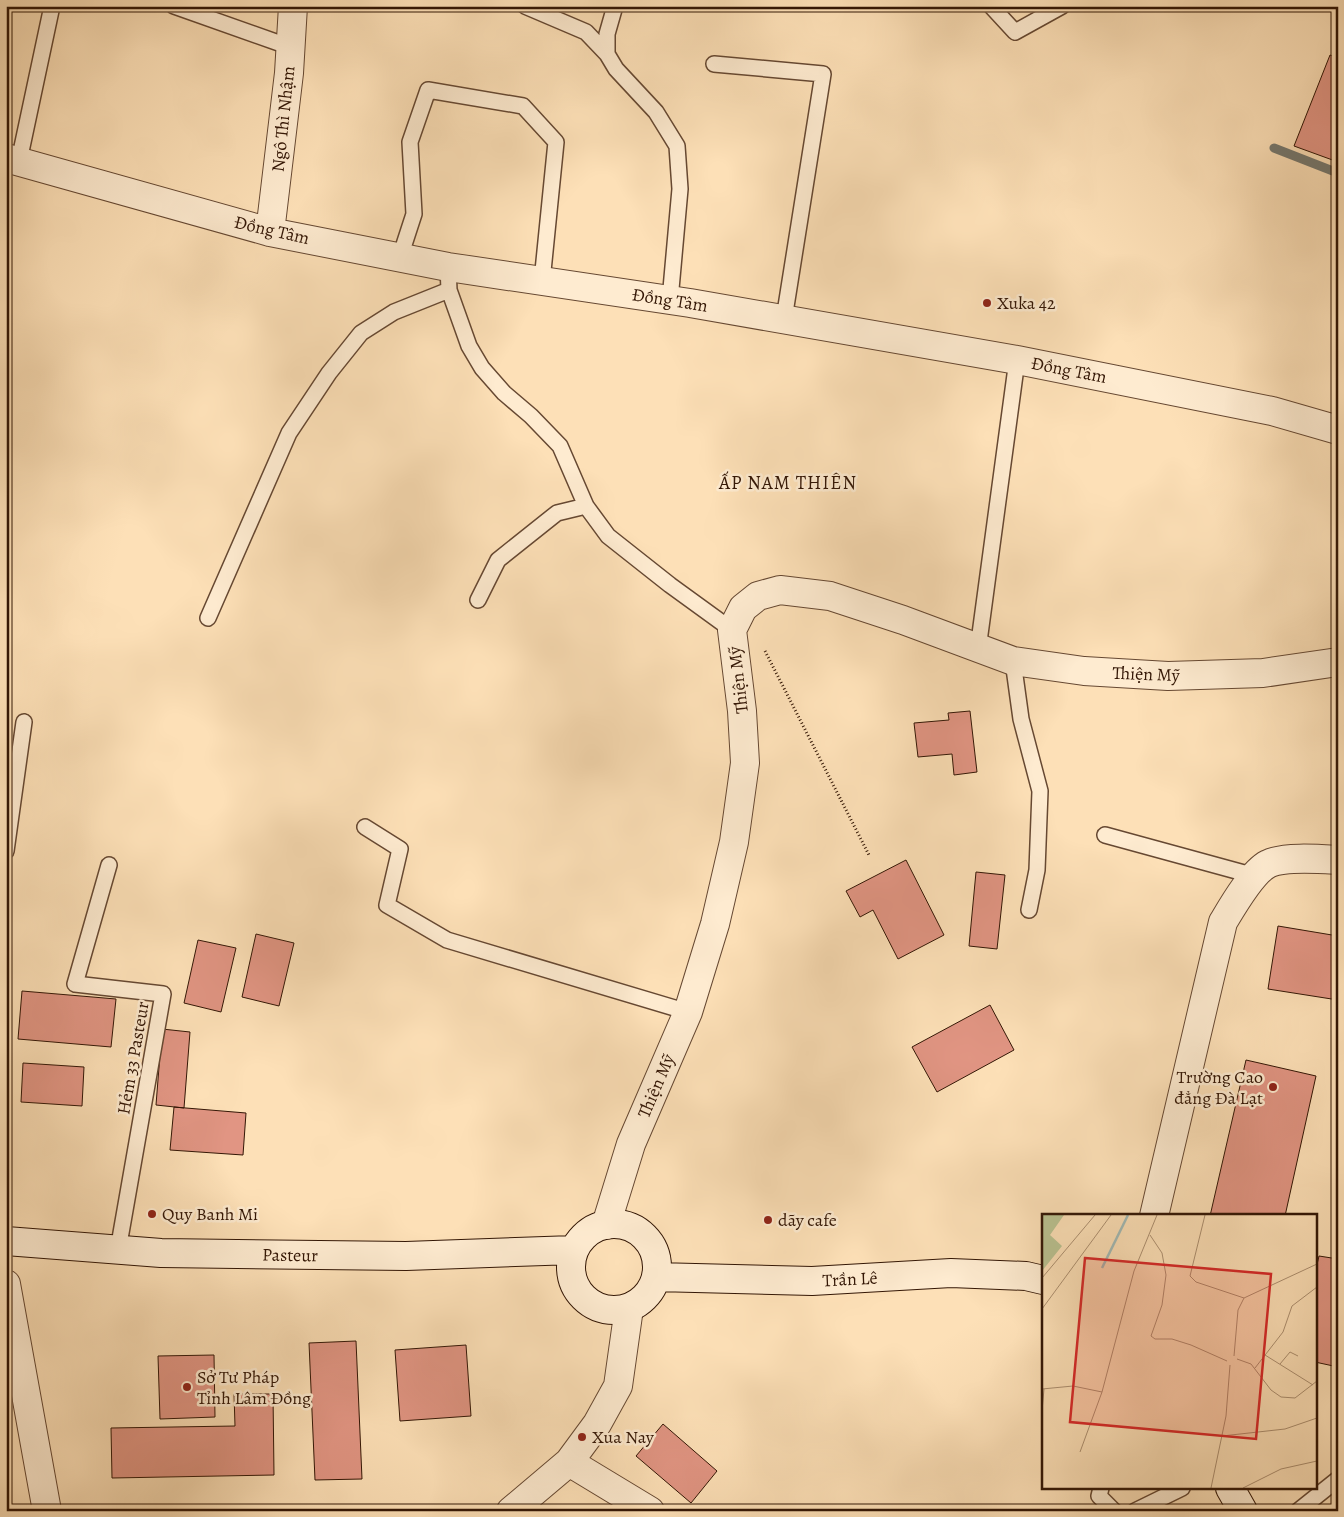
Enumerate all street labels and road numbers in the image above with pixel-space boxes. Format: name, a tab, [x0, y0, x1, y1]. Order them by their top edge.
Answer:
street label: Ngô Thì Nhậm	[265, 65, 301, 173]
street label: Đồng Tâm	[232, 210, 312, 250]
street label: Đồng Tâm	[630, 282, 710, 318]
street label: Đồng Tâm	[1029, 351, 1109, 389]
street label: Thiện Mỹ	[722, 644, 754, 715]
street label: Thiện Mỹ	[1112, 661, 1181, 687]
street label: Hẻm 33 Pasteur	[111, 1000, 155, 1116]
street label: Thiện Mỹ	[632, 1049, 681, 1122]
street label: Pasteur	[262, 1243, 318, 1267]
street label: Trần Lê	[822, 1266, 878, 1292]

